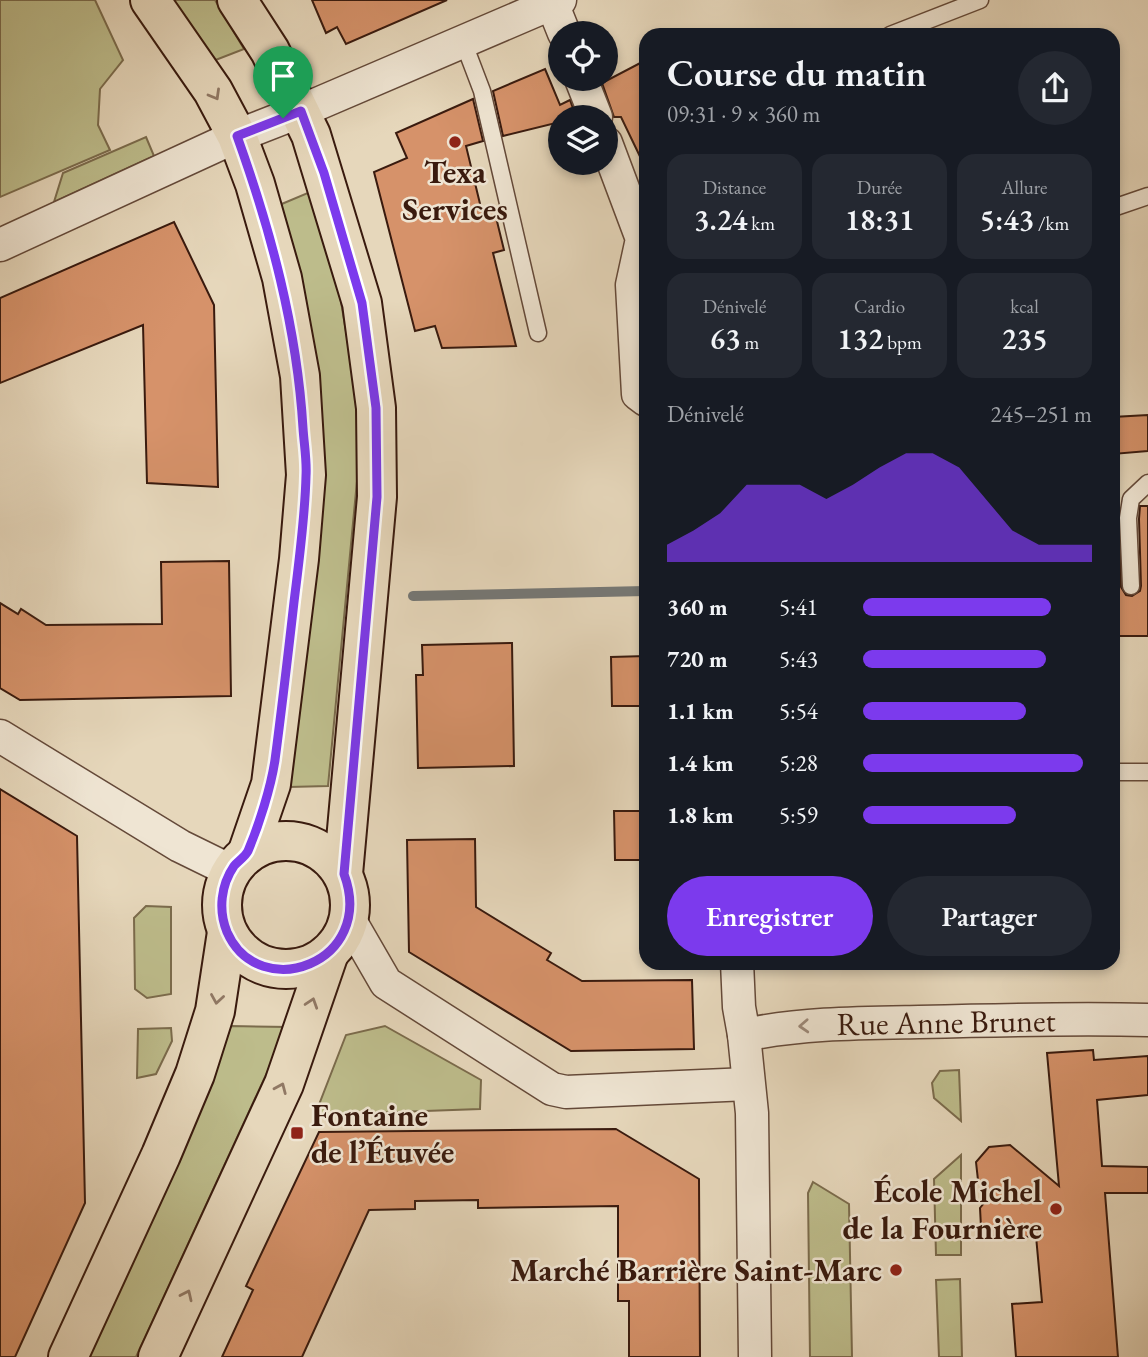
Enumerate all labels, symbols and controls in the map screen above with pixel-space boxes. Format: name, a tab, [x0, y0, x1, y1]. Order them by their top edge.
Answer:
map controls	[548, 21, 618, 175]
button: locate	[548, 21, 618, 91]
pin	[253, 46, 313, 118]
text: Course du matin	[667, 48, 927, 97]
button: share	[1018, 51, 1092, 125]
icon: arrive	[264, 57, 302, 95]
one-way arrow	[206, 88, 219, 101]
text: 09:31 · 9 × 360 m	[667, 99, 820, 129]
button: layers	[548, 105, 618, 175]
marker: Texa Services	[447, 134, 463, 150]
place label: Texa Services	[402, 151, 508, 230]
text: Distance	[703, 175, 766, 200]
text: Durée	[857, 175, 902, 200]
text: Allure	[1001, 175, 1048, 200]
text: 3.24	[694, 200, 747, 239]
text: 18:31	[845, 200, 914, 239]
text: 5:43	[980, 200, 1034, 239]
text: km	[747, 211, 775, 236]
text: /km	[1034, 211, 1069, 236]
text: Dénivelé	[703, 294, 766, 319]
text: Cardio	[854, 294, 905, 319]
text: kcal	[1010, 294, 1039, 319]
text: 63	[710, 319, 741, 358]
text: 132	[837, 319, 883, 358]
text: 235	[1001, 319, 1048, 358]
text: m	[741, 330, 759, 355]
text: bpm	[883, 330, 922, 355]
text: Dénivelé	[667, 399, 744, 429]
text: 245–251 m	[991, 399, 1092, 429]
text: 360 m	[667, 592, 728, 622]
text: 5:41	[779, 592, 818, 622]
text: 720 m	[667, 644, 728, 674]
text: 5:43	[779, 644, 818, 674]
text: 1.1 km	[667, 696, 734, 726]
text: 5:54	[779, 696, 818, 726]
text: 1.4 km	[667, 748, 734, 778]
text: 5:28	[779, 748, 818, 778]
text: 1.8 km	[667, 800, 734, 830]
text: 5:59	[779, 800, 818, 830]
button: Enregistrer	[667, 876, 873, 956]
button: Partager	[887, 876, 1092, 956]
one-way arrow	[210, 993, 225, 1005]
one-way arrow	[304, 997, 318, 1010]
street label: Rue Anne Brunet	[836, 999, 1056, 1045]
one-way arrow	[798, 1018, 809, 1033]
one-way arrow	[273, 1083, 287, 1095]
place label: Fontaine de l’Étuvée	[311, 1094, 454, 1173]
marker: Fontaine de l’Étuvée	[289, 1125, 305, 1141]
place label: École Michel de la Fournière	[843, 1170, 1042, 1249]
marker: École Michel de la Fournière	[1048, 1201, 1064, 1217]
place label: Marché Barrière Saint-Marc	[510, 1249, 882, 1291]
marker: Marché Barrière Saint-Marc	[888, 1262, 904, 1278]
one-way arrow	[178, 1290, 192, 1302]

